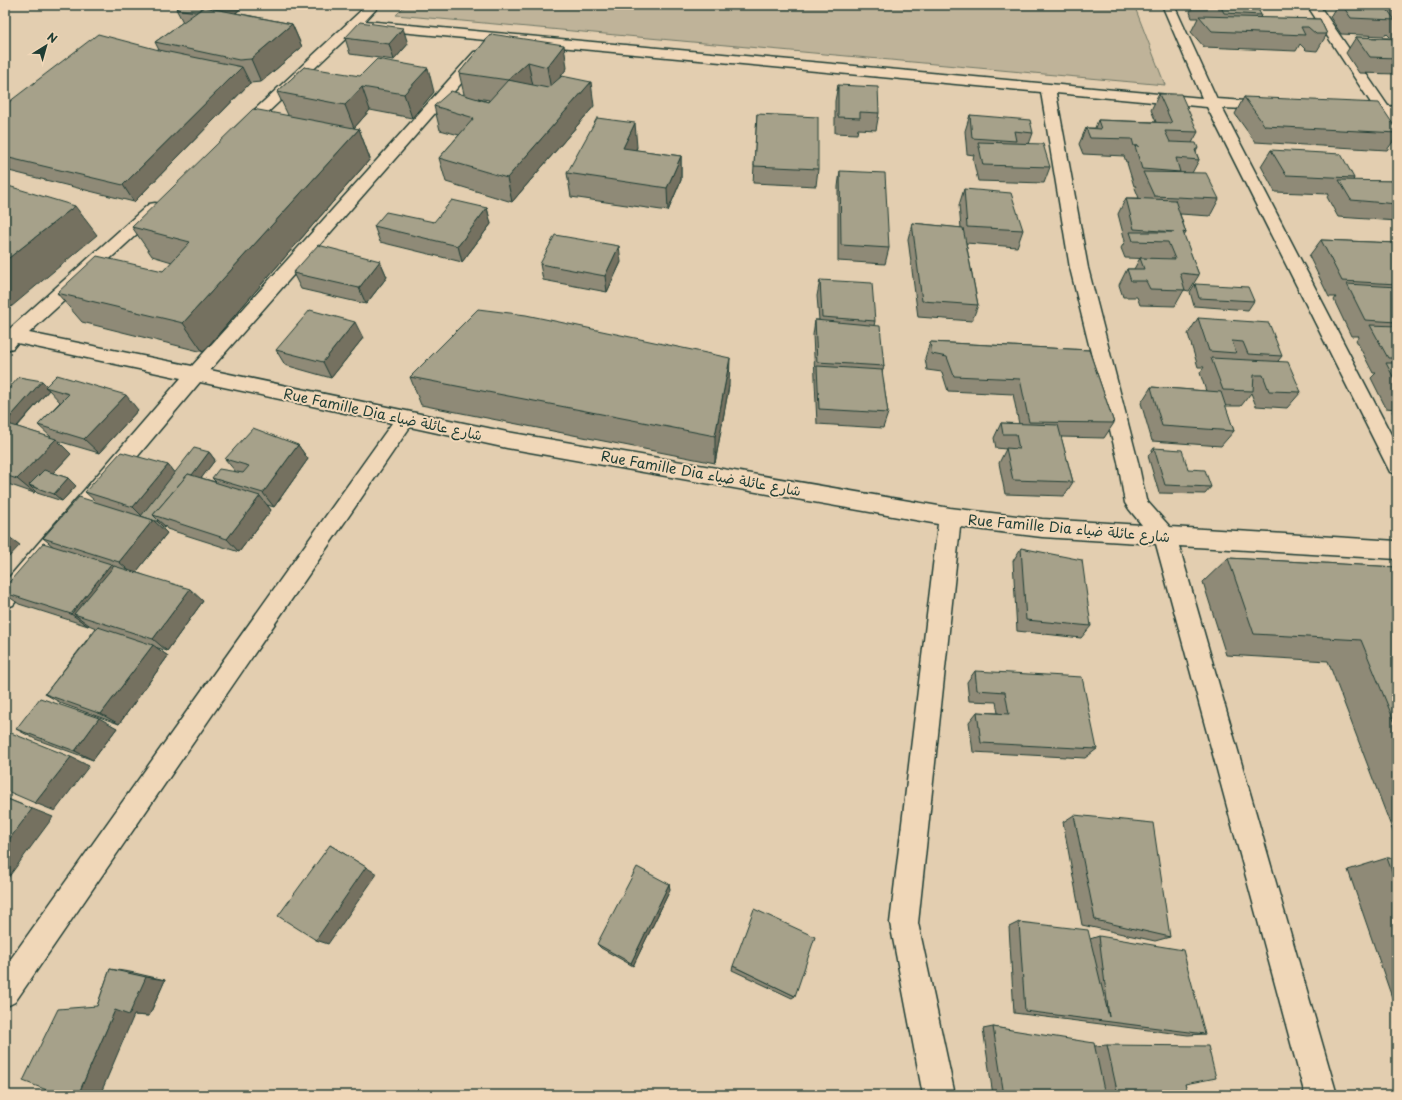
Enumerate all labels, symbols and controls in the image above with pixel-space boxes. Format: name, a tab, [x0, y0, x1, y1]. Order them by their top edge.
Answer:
north arrow	[26, 26, 66, 66]
text: N	[44, 28, 61, 47]
street label: Rue Famille Dia شارع عائلة ضياء	[282, 383, 484, 445]
street label: Rue Famille Dia شارع عائلة ضياء	[599, 445, 803, 501]
street label: Rue Famille Dia شارع عائلة ضياء	[967, 509, 1171, 547]

